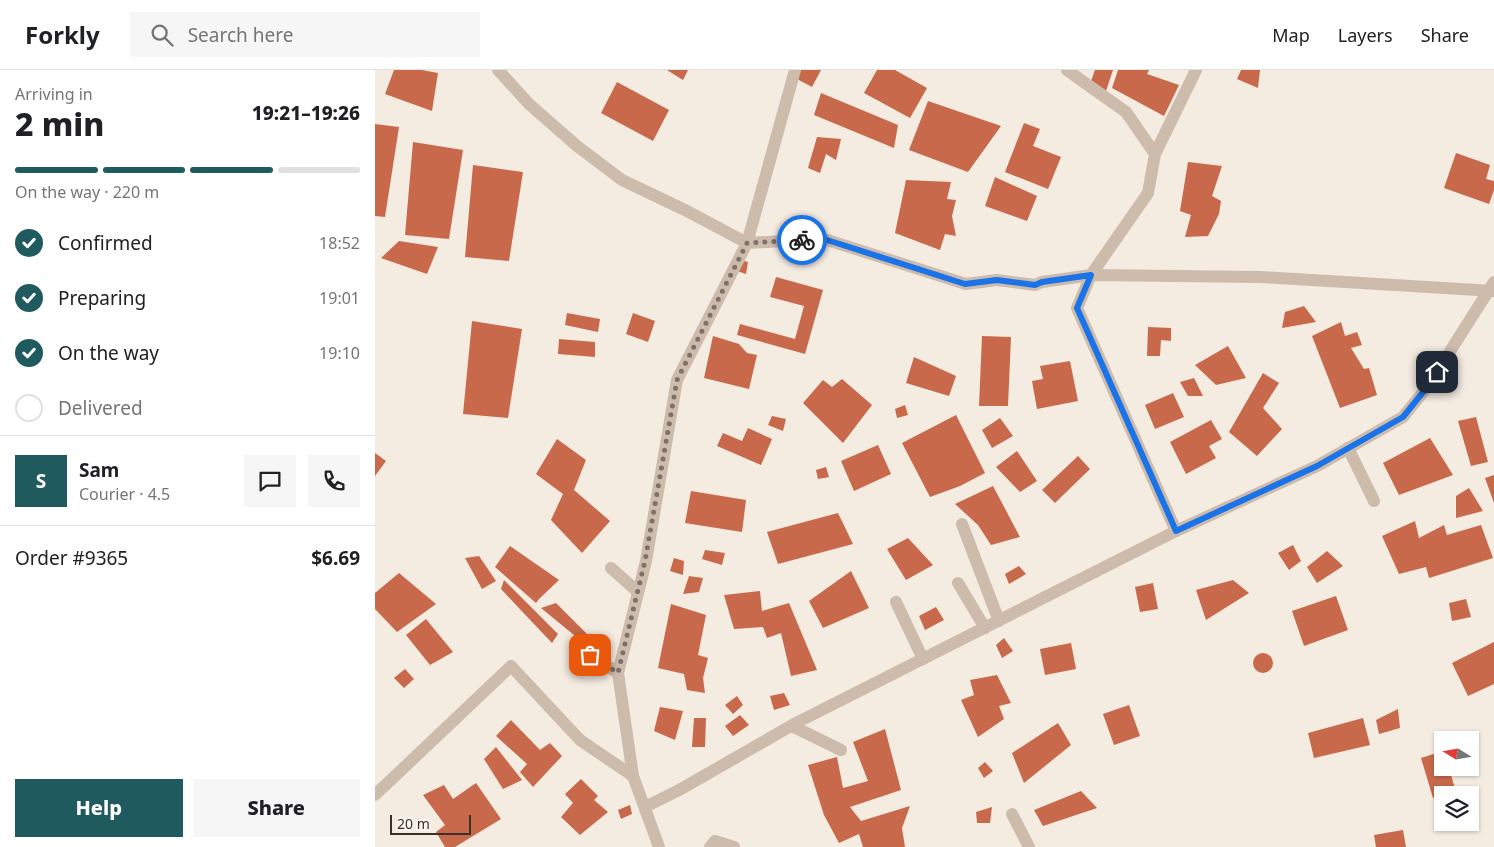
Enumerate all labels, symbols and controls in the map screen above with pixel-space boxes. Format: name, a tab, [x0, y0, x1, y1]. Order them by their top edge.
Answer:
search box	[130, 12, 480, 57]
text: Forkly	[25, 18, 100, 51]
icon: search	[148, 21, 176, 49]
text: Search here	[188, 22, 293, 48]
text: Map	[1272, 23, 1310, 47]
text: Layers	[1338, 23, 1393, 47]
text: Share	[1421, 23, 1469, 47]
text: Arriving in	[15, 83, 93, 105]
text: 19:21–19:26	[252, 100, 360, 126]
text: 2 min	[15, 102, 104, 145]
text: On the way · 220 m	[15, 181, 159, 203]
courier	[777, 215, 827, 265]
icon: bike	[788, 226, 816, 254]
icon: check	[15, 229, 43, 257]
text: Confirmed	[58, 230, 153, 256]
text: 18:52	[319, 232, 360, 254]
icon: check	[15, 284, 43, 312]
text: Preparing	[58, 285, 146, 311]
text: 19:01	[319, 287, 360, 309]
icon: check	[15, 339, 43, 367]
text: On the way	[58, 340, 159, 366]
text: 19:10	[319, 342, 360, 364]
pin	[1416, 351, 1458, 393]
icon: home	[1423, 358, 1451, 386]
text: Delivered	[58, 395, 143, 421]
button: chat	[244, 455, 296, 507]
button: phone	[308, 455, 360, 507]
text: Sam	[79, 457, 119, 483]
text: S	[36, 468, 46, 494]
text: Courier · 4.5	[79, 483, 170, 505]
text: Order #9365	[15, 545, 128, 571]
text: $6.69	[311, 545, 360, 571]
pin	[569, 634, 611, 676]
icon: bag	[576, 641, 604, 669]
north arrow	[1434, 731, 1479, 776]
map controls	[1434, 731, 1479, 831]
button: Help	[15, 779, 183, 837]
button: Share	[193, 779, 360, 837]
button: layers	[1434, 786, 1479, 831]
scale bar	[390, 812, 471, 835]
text: 20 m	[397, 814, 430, 833]

